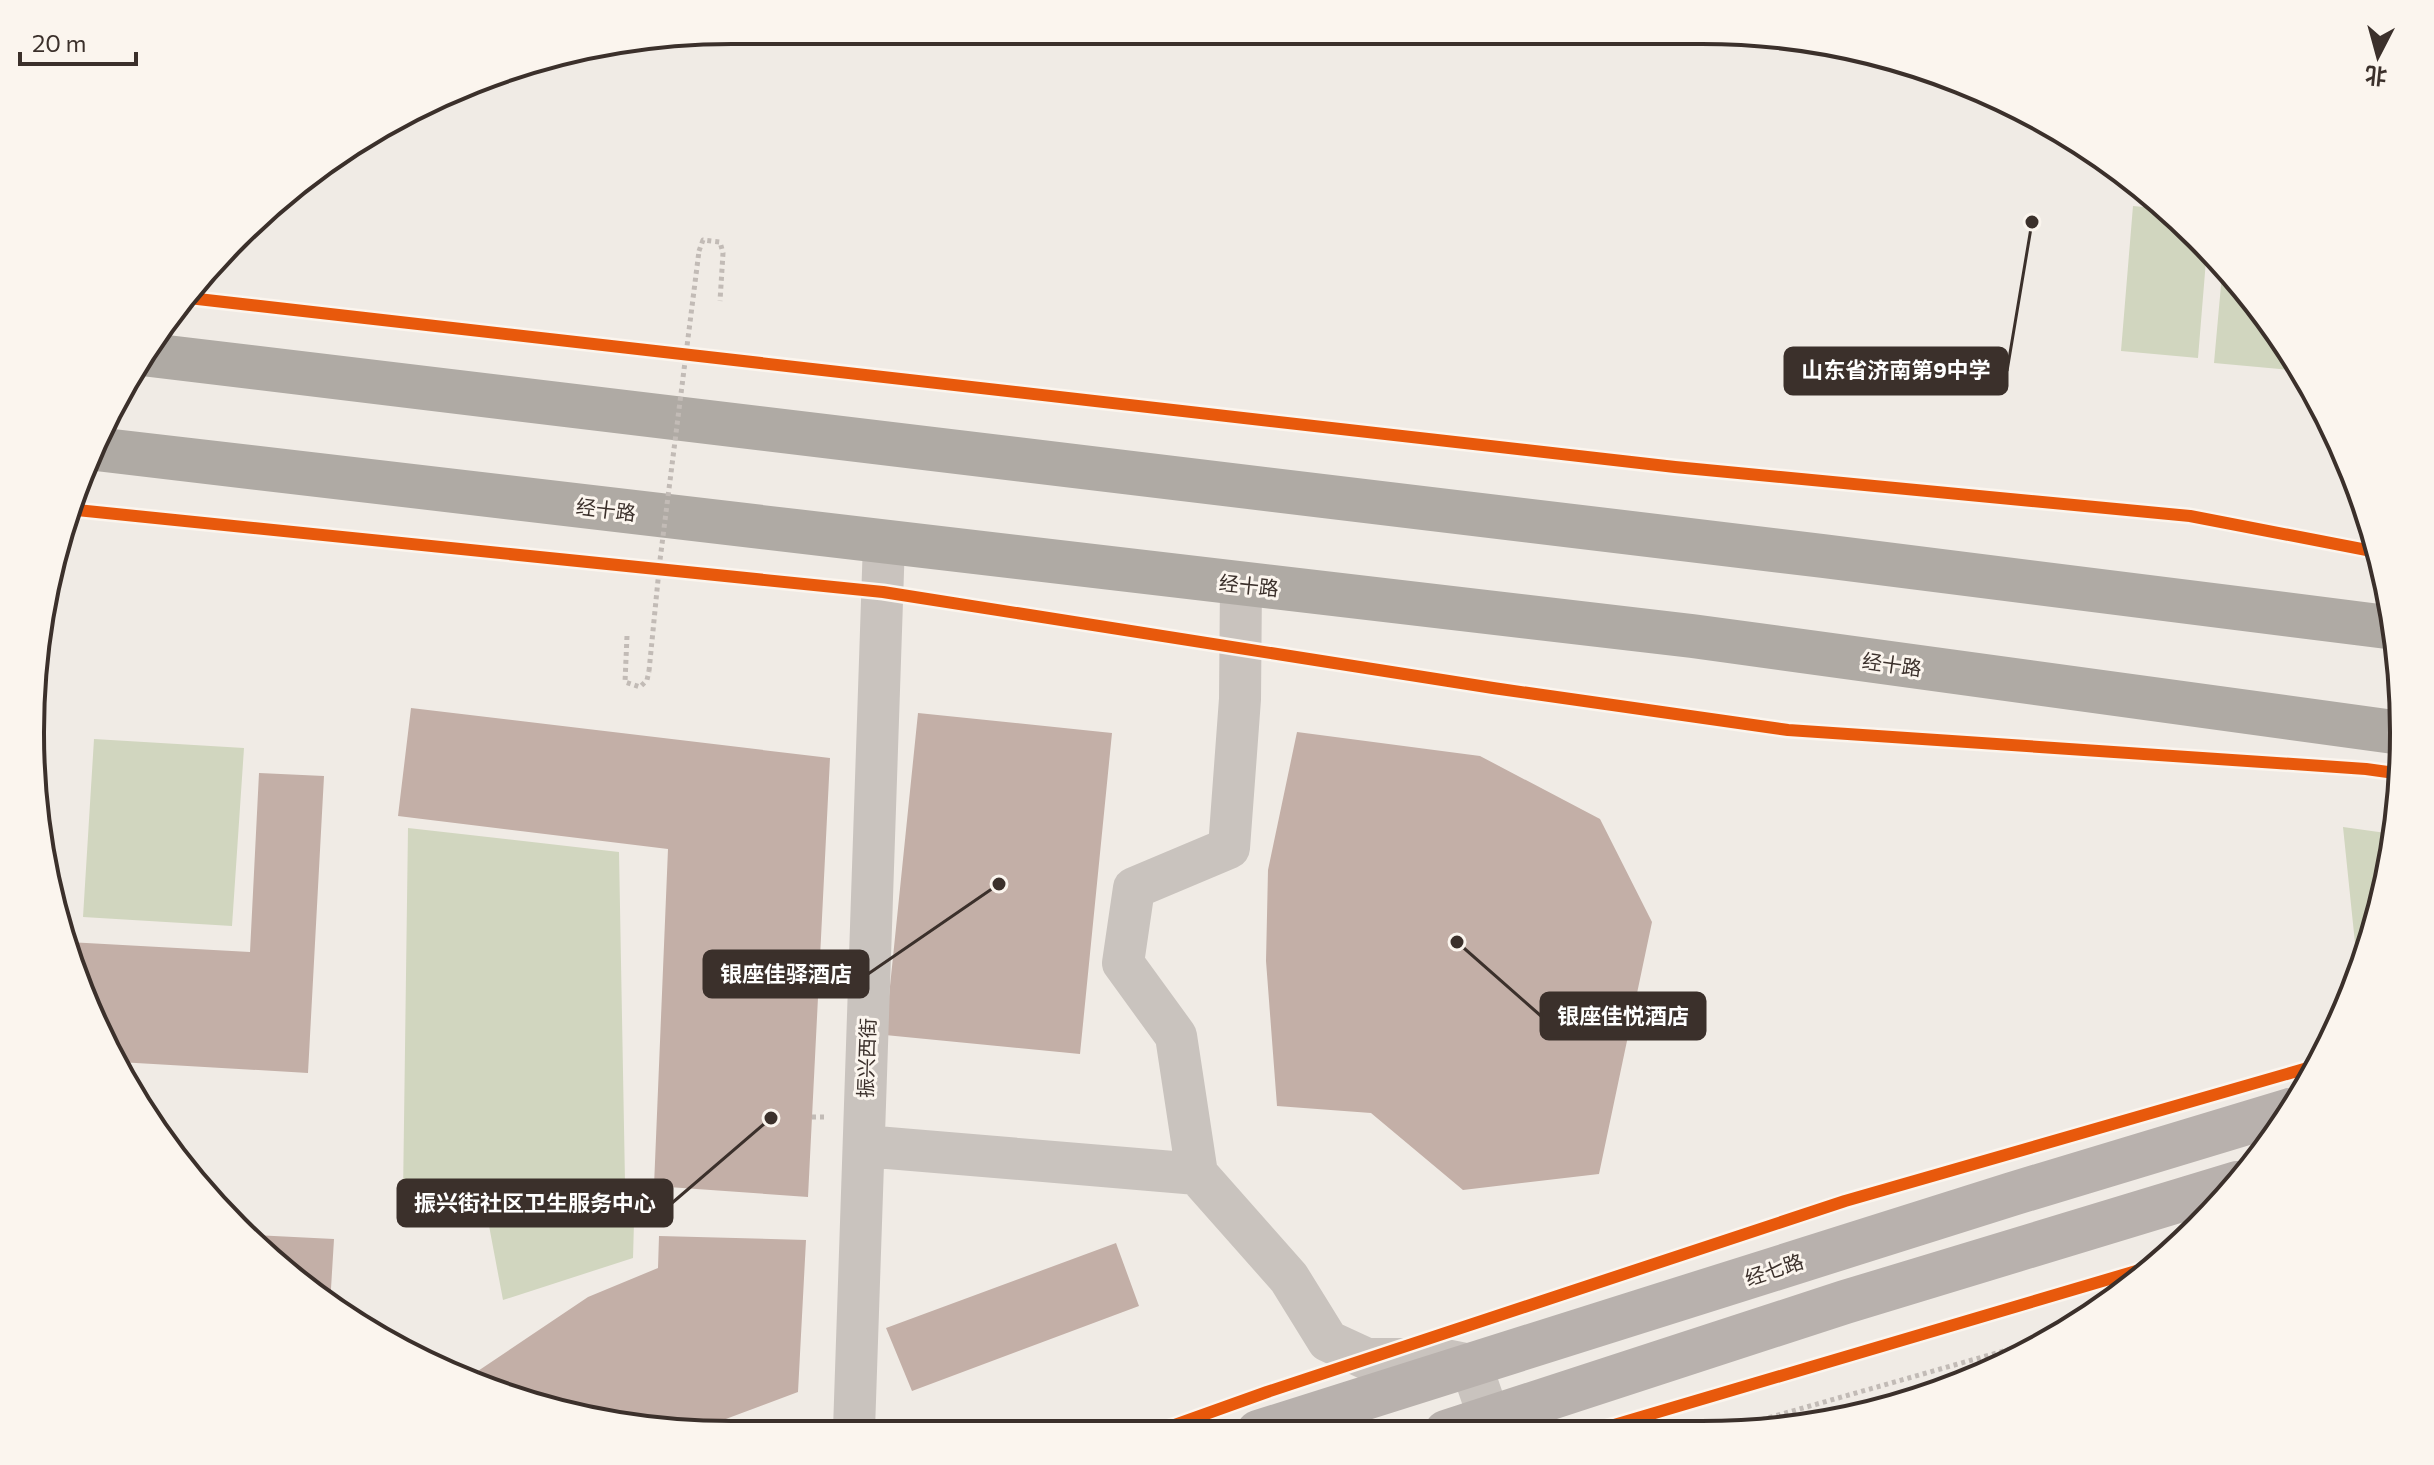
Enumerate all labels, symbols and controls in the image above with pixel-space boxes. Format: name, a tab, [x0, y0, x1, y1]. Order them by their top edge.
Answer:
scale bar	[20, 16, 136, 66]
north arrow	[2338, 16, 2418, 96]
text: 20 m	[32, 28, 86, 57]
text: 北	[2363, 62, 2388, 91]
callout: 山东省济南第9中学	[1785, 348, 2007, 394]
text: 山东省济南第9中学	[1801, 356, 1991, 383]
street label: 经十路	[575, 493, 637, 525]
street label: 经十路	[1218, 570, 1280, 600]
street label: 经十路	[1861, 648, 1923, 680]
callout: 银座佳驿酒店	[704, 951, 868, 997]
text: 银座佳驿酒店	[720, 960, 852, 987]
callout: 银座佳悦酒店	[1541, 993, 1705, 1039]
text: 银座佳悦酒店	[1557, 1002, 1689, 1029]
street label: 振兴西街	[853, 1018, 879, 1098]
callout: 振兴街社区卫生服务中心	[398, 1180, 672, 1226]
text: 振兴街社区卫生服务中心	[414, 1189, 656, 1216]
street label: 经七路	[1742, 1248, 1806, 1290]

